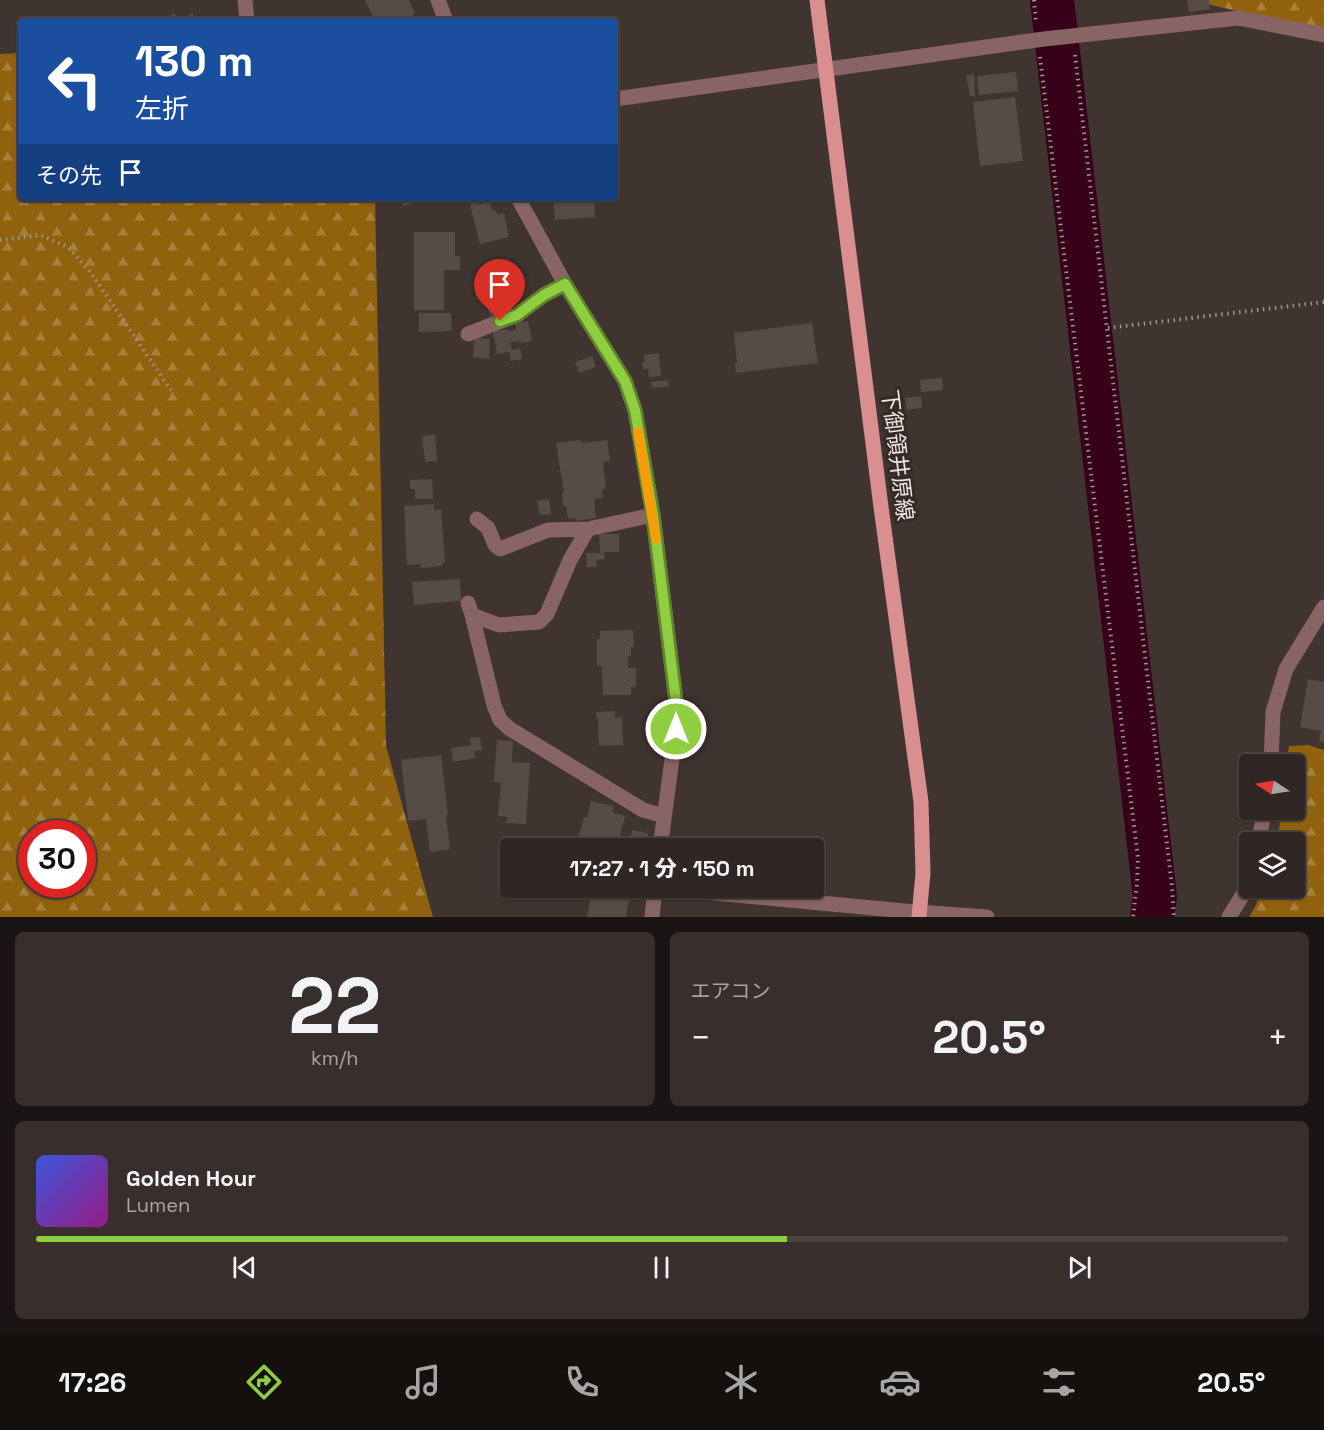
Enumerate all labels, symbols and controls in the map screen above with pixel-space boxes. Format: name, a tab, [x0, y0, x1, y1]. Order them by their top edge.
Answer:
text: 130 m	[135, 35, 253, 88]
icon: left	[36, 42, 114, 120]
text: 左折	[135, 91, 189, 126]
icon: arrive	[114, 156, 147, 189]
text: その先	[36, 161, 102, 189]
pin	[474, 259, 525, 321]
icon: arrive	[483, 268, 516, 301]
street label: 下御領井原線	[876, 388, 920, 522]
position arrow	[644, 697, 708, 761]
north arrow	[1239, 754, 1305, 820]
map controls	[1239, 754, 1305, 898]
speed limit sign: 30	[18, 820, 96, 898]
button: layers	[1239, 832, 1305, 898]
text: 17:27 · 1 分 · 150 m	[570, 854, 754, 882]
text: 22	[288, 956, 381, 1056]
text: エアコン	[691, 978, 771, 1004]
text: 20.5°	[933, 1009, 1046, 1066]
text: −	[691, 1017, 711, 1059]
text: +	[1268, 1017, 1288, 1059]
text: km/h	[311, 1045, 359, 1071]
text: Golden Hour	[126, 1164, 256, 1192]
text: Lumen	[126, 1192, 190, 1218]
icon: previous	[228, 1251, 261, 1284]
icon: pause	[645, 1251, 678, 1284]
icon: next	[1063, 1251, 1096, 1284]
icon: directions	[243, 1361, 285, 1403]
icon: music	[402, 1361, 444, 1403]
icon: phone	[561, 1361, 603, 1403]
icon: climate	[720, 1361, 762, 1403]
icon: car	[879, 1361, 921, 1403]
icon: filters	[1038, 1361, 1080, 1403]
text: 17:26	[58, 1365, 126, 1400]
text: 20.5°	[1197, 1365, 1265, 1400]

